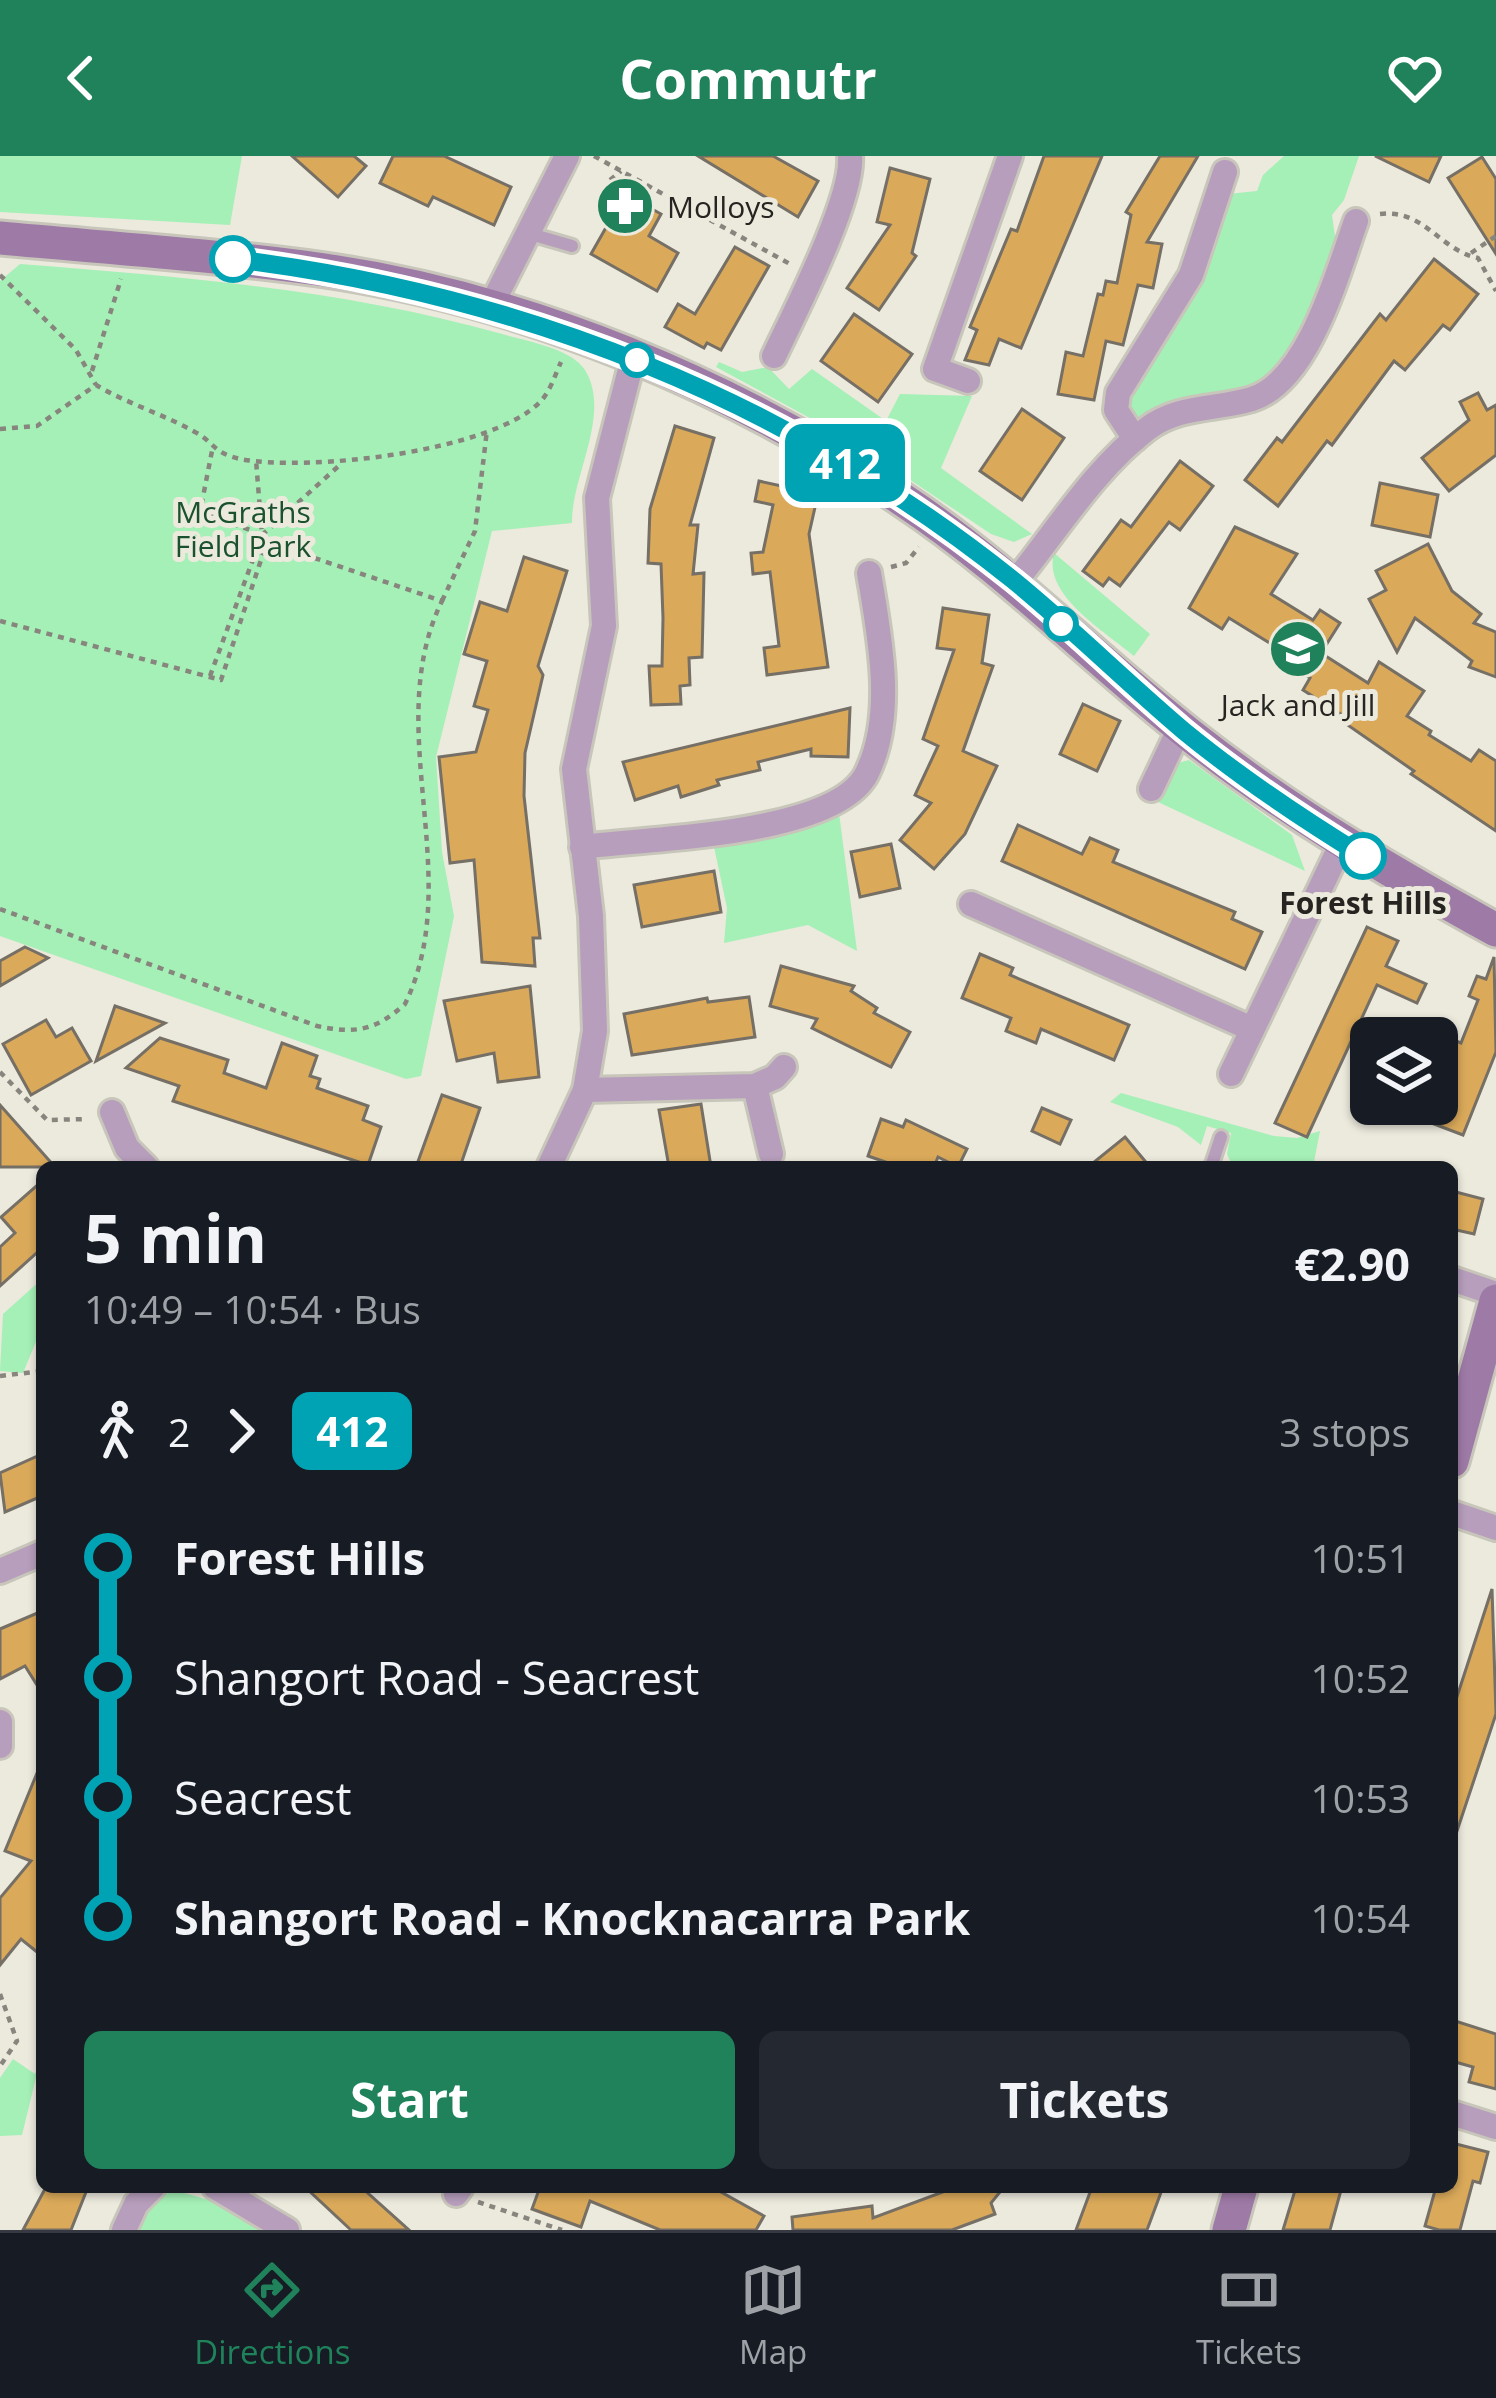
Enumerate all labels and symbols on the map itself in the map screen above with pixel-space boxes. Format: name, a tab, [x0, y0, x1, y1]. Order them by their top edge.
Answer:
pharmacy icon: Molloys	[594, 175, 656, 237]
place label: Molloys	[667, 186, 775, 227]
unlabelled marker	[211, 237, 255, 281]
unlabelled marker	[621, 344, 653, 376]
line badge: 412	[776, 424, 914, 502]
park label: McGraths Field Park	[175, 491, 311, 566]
unlabelled marker	[1045, 608, 1077, 640]
school or university icon: Jack and Jill	[1267, 618, 1329, 680]
place label: Jack and Jill	[1218, 684, 1375, 725]
marker: Forest Hills	[1341, 834, 1385, 878]
place label: Forest Hills	[1279, 882, 1447, 923]

